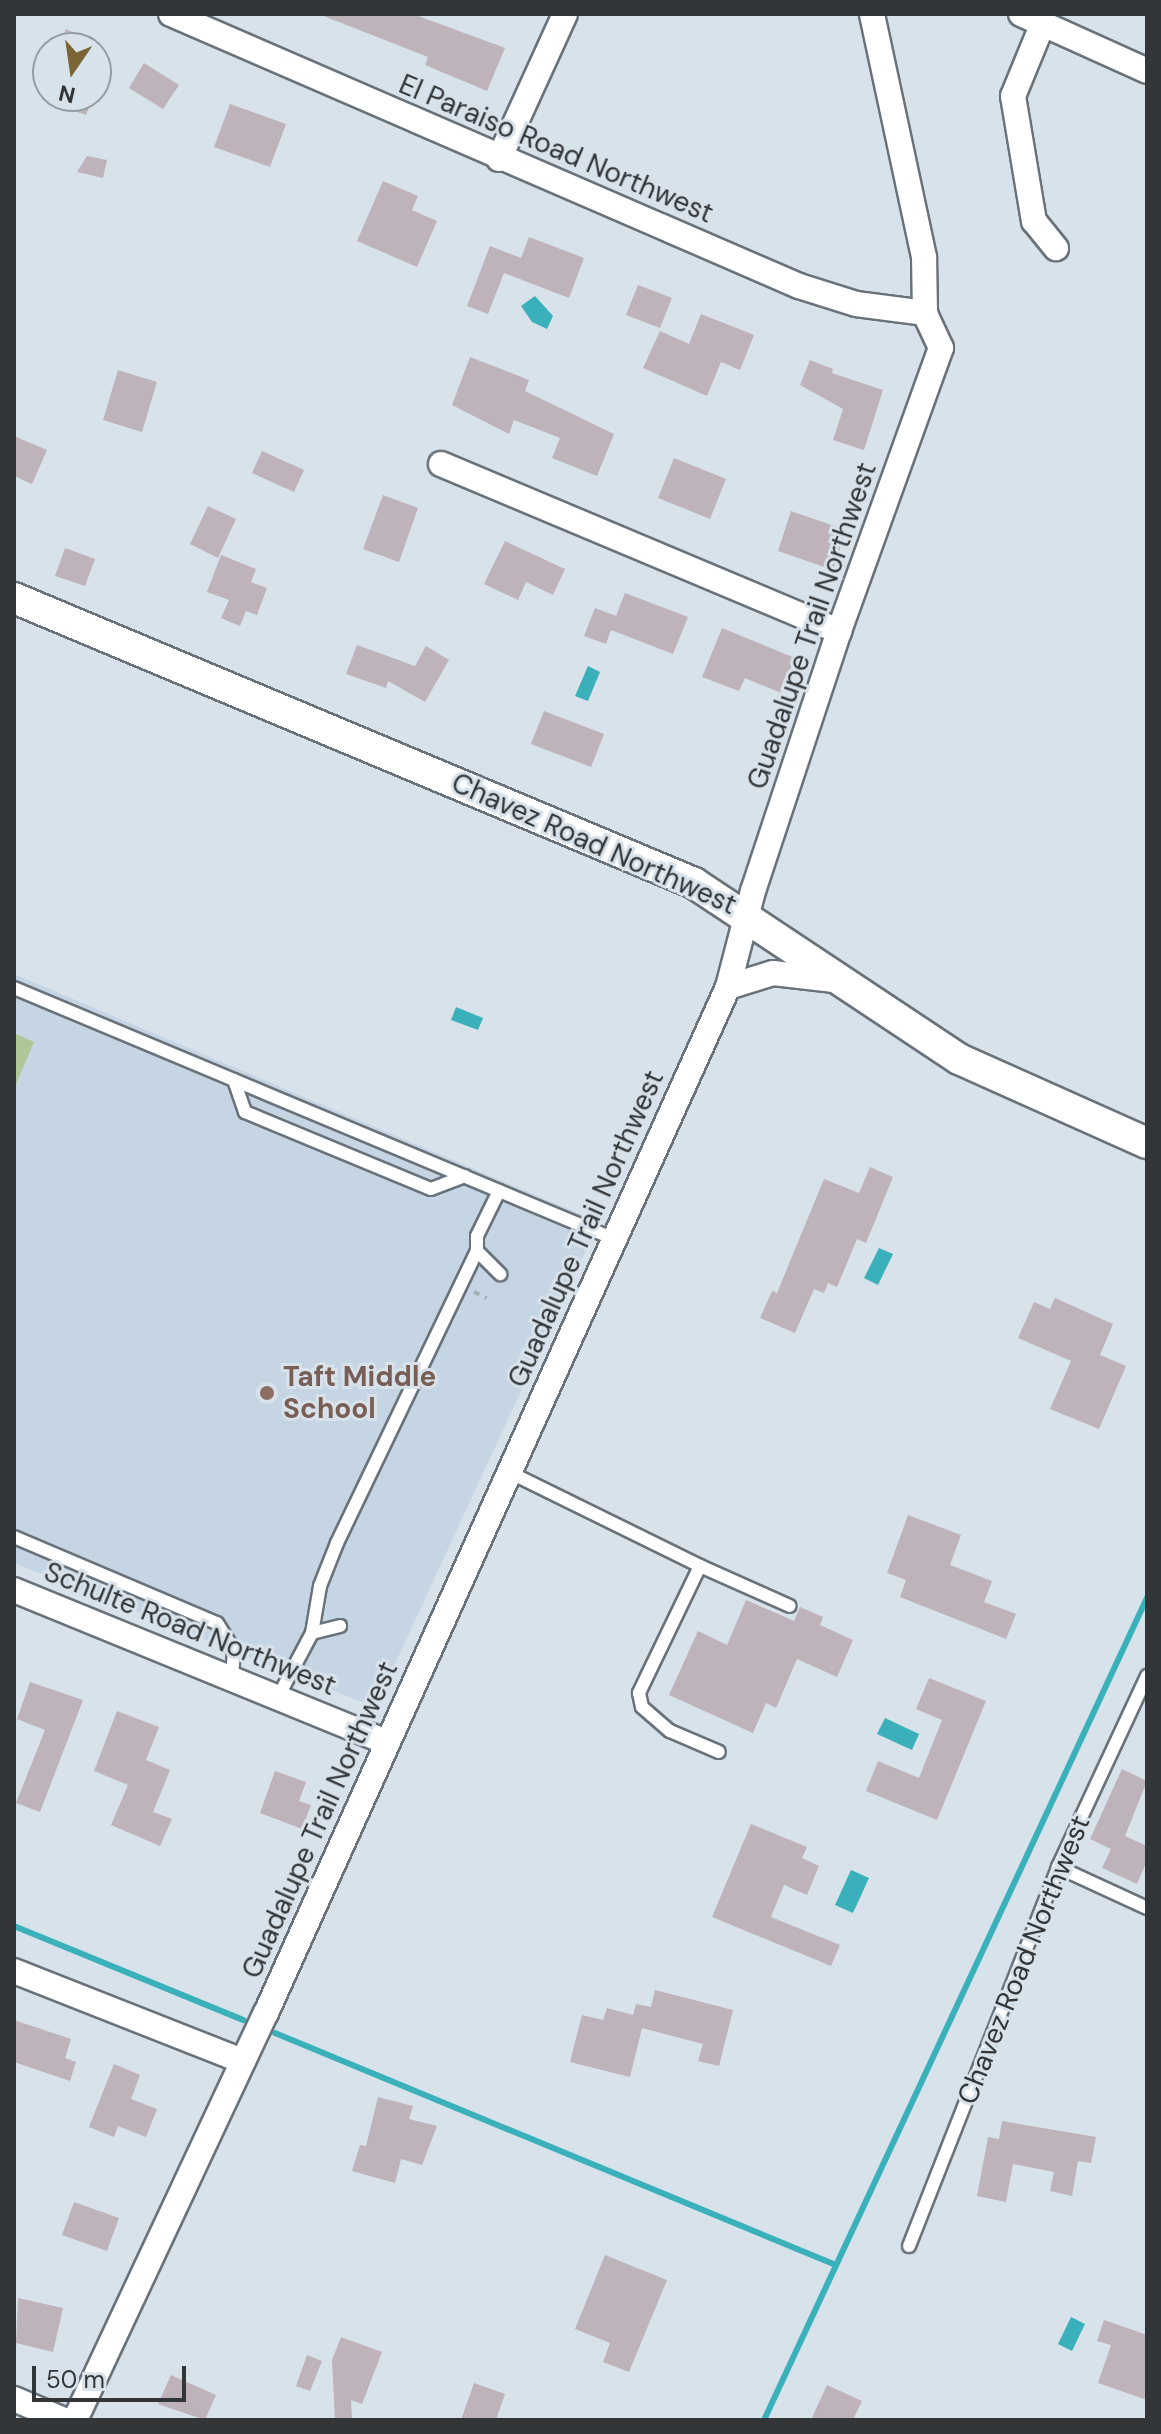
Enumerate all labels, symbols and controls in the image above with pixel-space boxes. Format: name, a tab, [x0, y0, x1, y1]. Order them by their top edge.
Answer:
north arrow	[32, 32, 112, 112]
street label: El Paraiso Road Northwest	[394, 68, 718, 230]
text: N	[56, 78, 78, 110]
street label: Guadalupe Trail Northwest	[740, 458, 884, 794]
street label: Chavez Road Northwest	[446, 766, 742, 922]
street label: Guadalupe Trail Northwest	[501, 1065, 671, 1393]
place label: Taft Middle School	[283, 1360, 436, 1426]
marker: Taft Middle School	[258, 1384, 276, 1402]
street label: Schulte Road Northwest	[39, 1555, 341, 1703]
street label: Guadalupe Trail Northwest	[235, 1656, 405, 1984]
street label: Chavez Road Northwest	[951, 1811, 1097, 2109]
scale bar	[36, 2350, 190, 2400]
text: 50 m	[46, 2364, 105, 2395]

